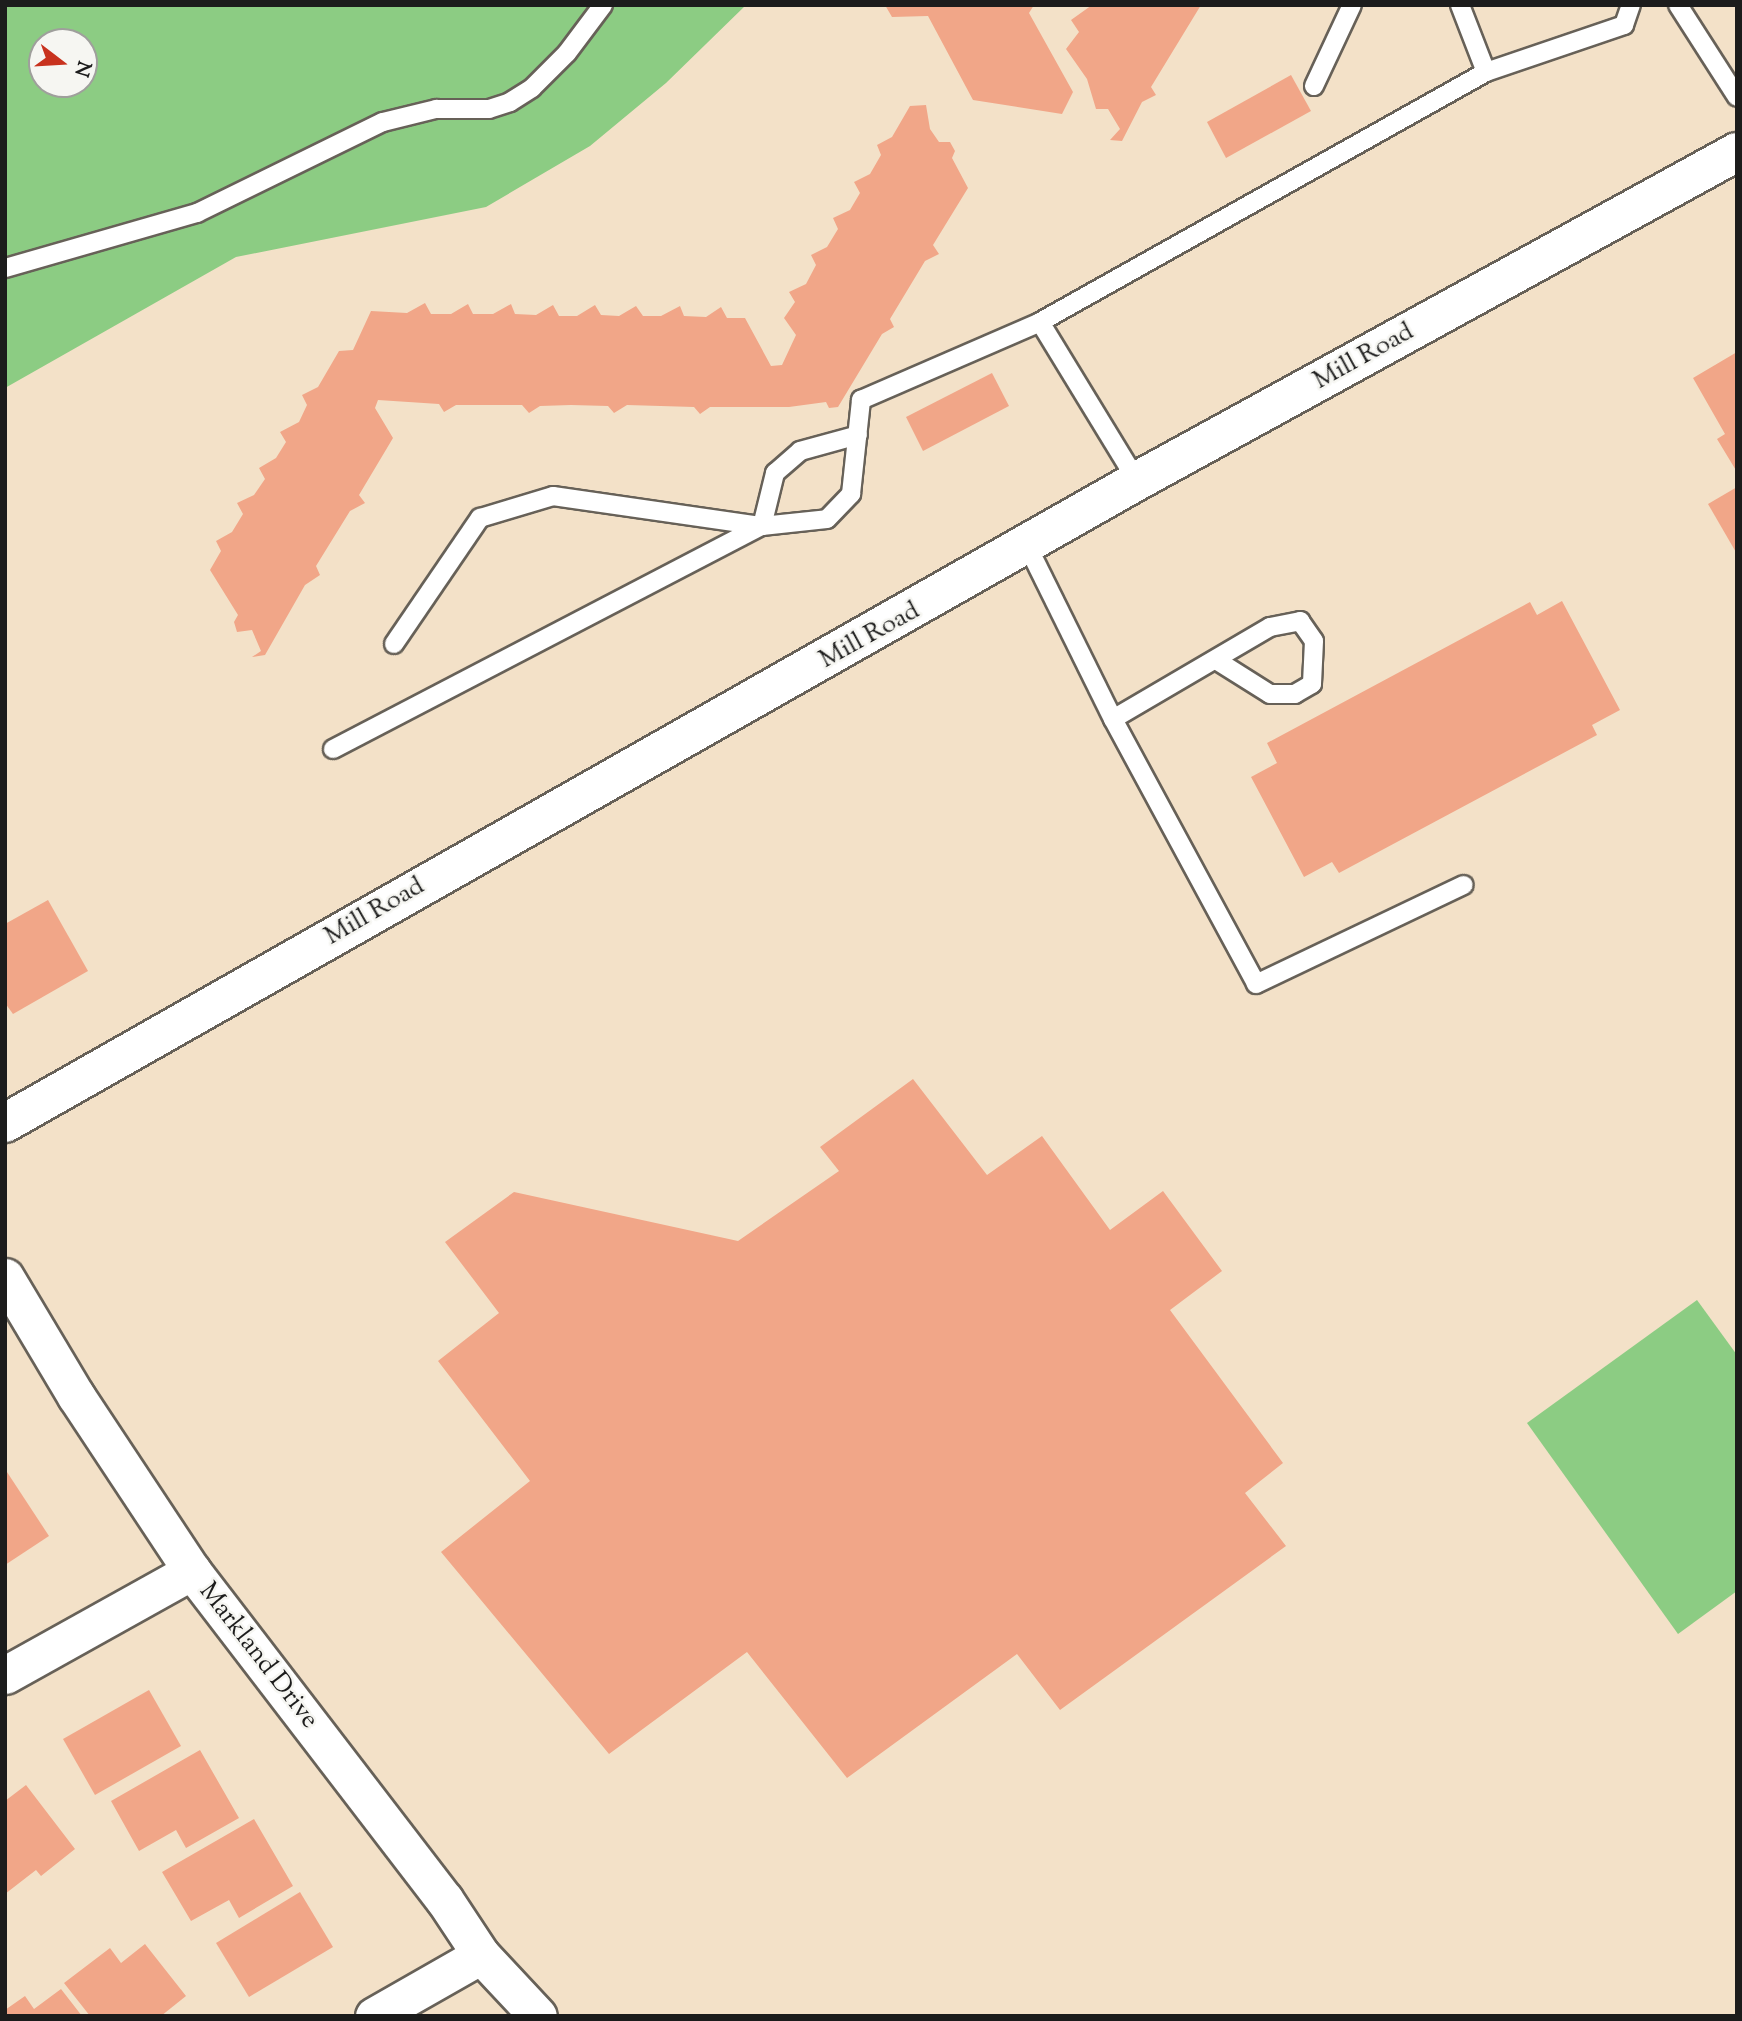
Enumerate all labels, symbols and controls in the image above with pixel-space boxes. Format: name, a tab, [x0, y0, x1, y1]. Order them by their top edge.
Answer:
north arrow	[28, 28, 98, 98]
text: N	[67, 57, 97, 80]
street label: Mill Road	[1308, 317, 1420, 397]
street label: Mill Road	[814, 596, 926, 676]
street label: Mill Road	[320, 871, 430, 953]
street label: Markland Drive	[191, 1577, 325, 1735]

